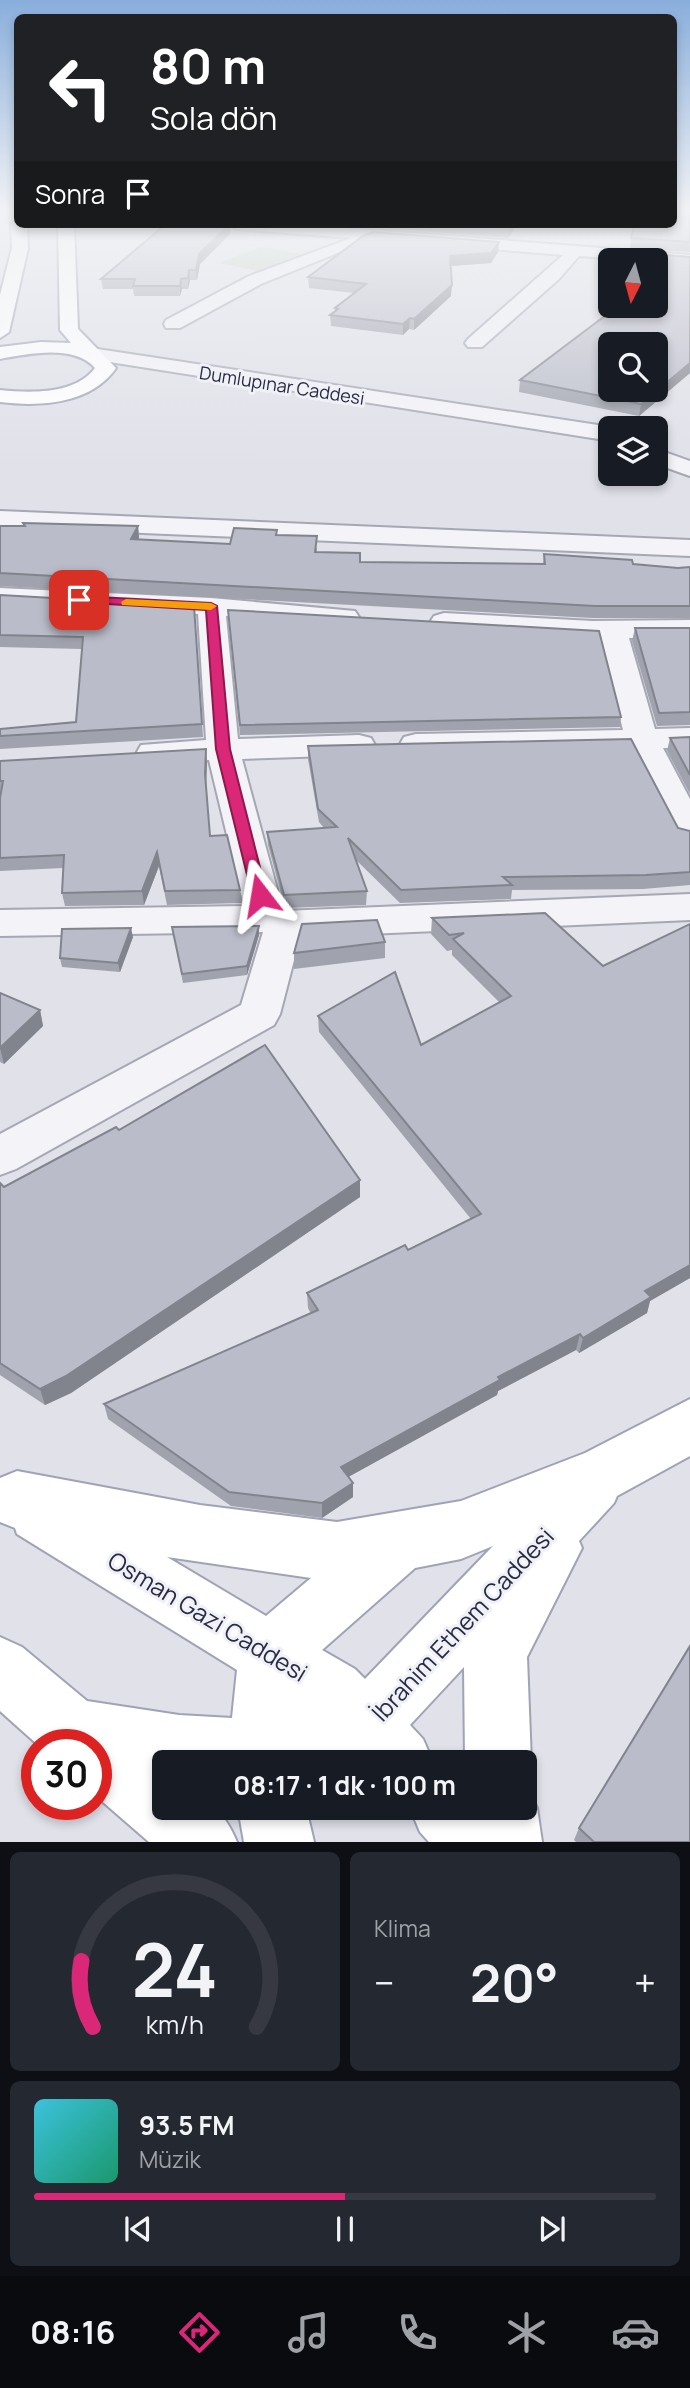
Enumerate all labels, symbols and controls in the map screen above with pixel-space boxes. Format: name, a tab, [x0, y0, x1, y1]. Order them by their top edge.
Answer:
text: 80 m	[150, 32, 266, 99]
icon: left	[35, 42, 126, 133]
text: Sola dön	[150, 96, 277, 140]
icon: arrive	[119, 175, 157, 213]
text: Sonra	[35, 176, 105, 212]
north arrow	[598, 248, 668, 318]
map controls	[598, 248, 668, 486]
button: search	[598, 332, 668, 402]
street label: Dumlupınar Caddesi	[198, 360, 366, 410]
button: layers	[598, 416, 668, 486]
pin	[49, 570, 109, 630]
icon: arrive	[60, 581, 98, 619]
position arrow	[223, 858, 297, 932]
street label: İbrahim Ethem Caddesi	[363, 1520, 561, 1728]
street label: Osman Gazi Caddesi	[102, 1543, 314, 1689]
speed limit sign: 30	[21, 1729, 112, 1820]
text: 08:17 · 1 dk · 100 m	[233, 1767, 456, 1803]
text: Klima	[374, 1912, 431, 1944]
text: 24	[132, 1920, 218, 2020]
text: 20°	[470, 1947, 559, 2018]
text: −	[374, 1956, 395, 2008]
text: +	[634, 1956, 656, 2008]
text: km/h	[146, 2007, 204, 2042]
text: 93.5 FM	[139, 2107, 234, 2143]
text: Müzik	[139, 2143, 201, 2175]
icon: previous	[119, 2210, 157, 2248]
icon: pause	[326, 2210, 364, 2248]
icon: next	[533, 2210, 571, 2248]
icon: directions	[175, 2308, 224, 2357]
icon: music	[284, 2308, 333, 2357]
icon: phone	[393, 2308, 442, 2357]
icon: climate	[502, 2308, 551, 2357]
icon: car	[611, 2308, 660, 2357]
text: 08:16	[30, 2310, 115, 2354]

